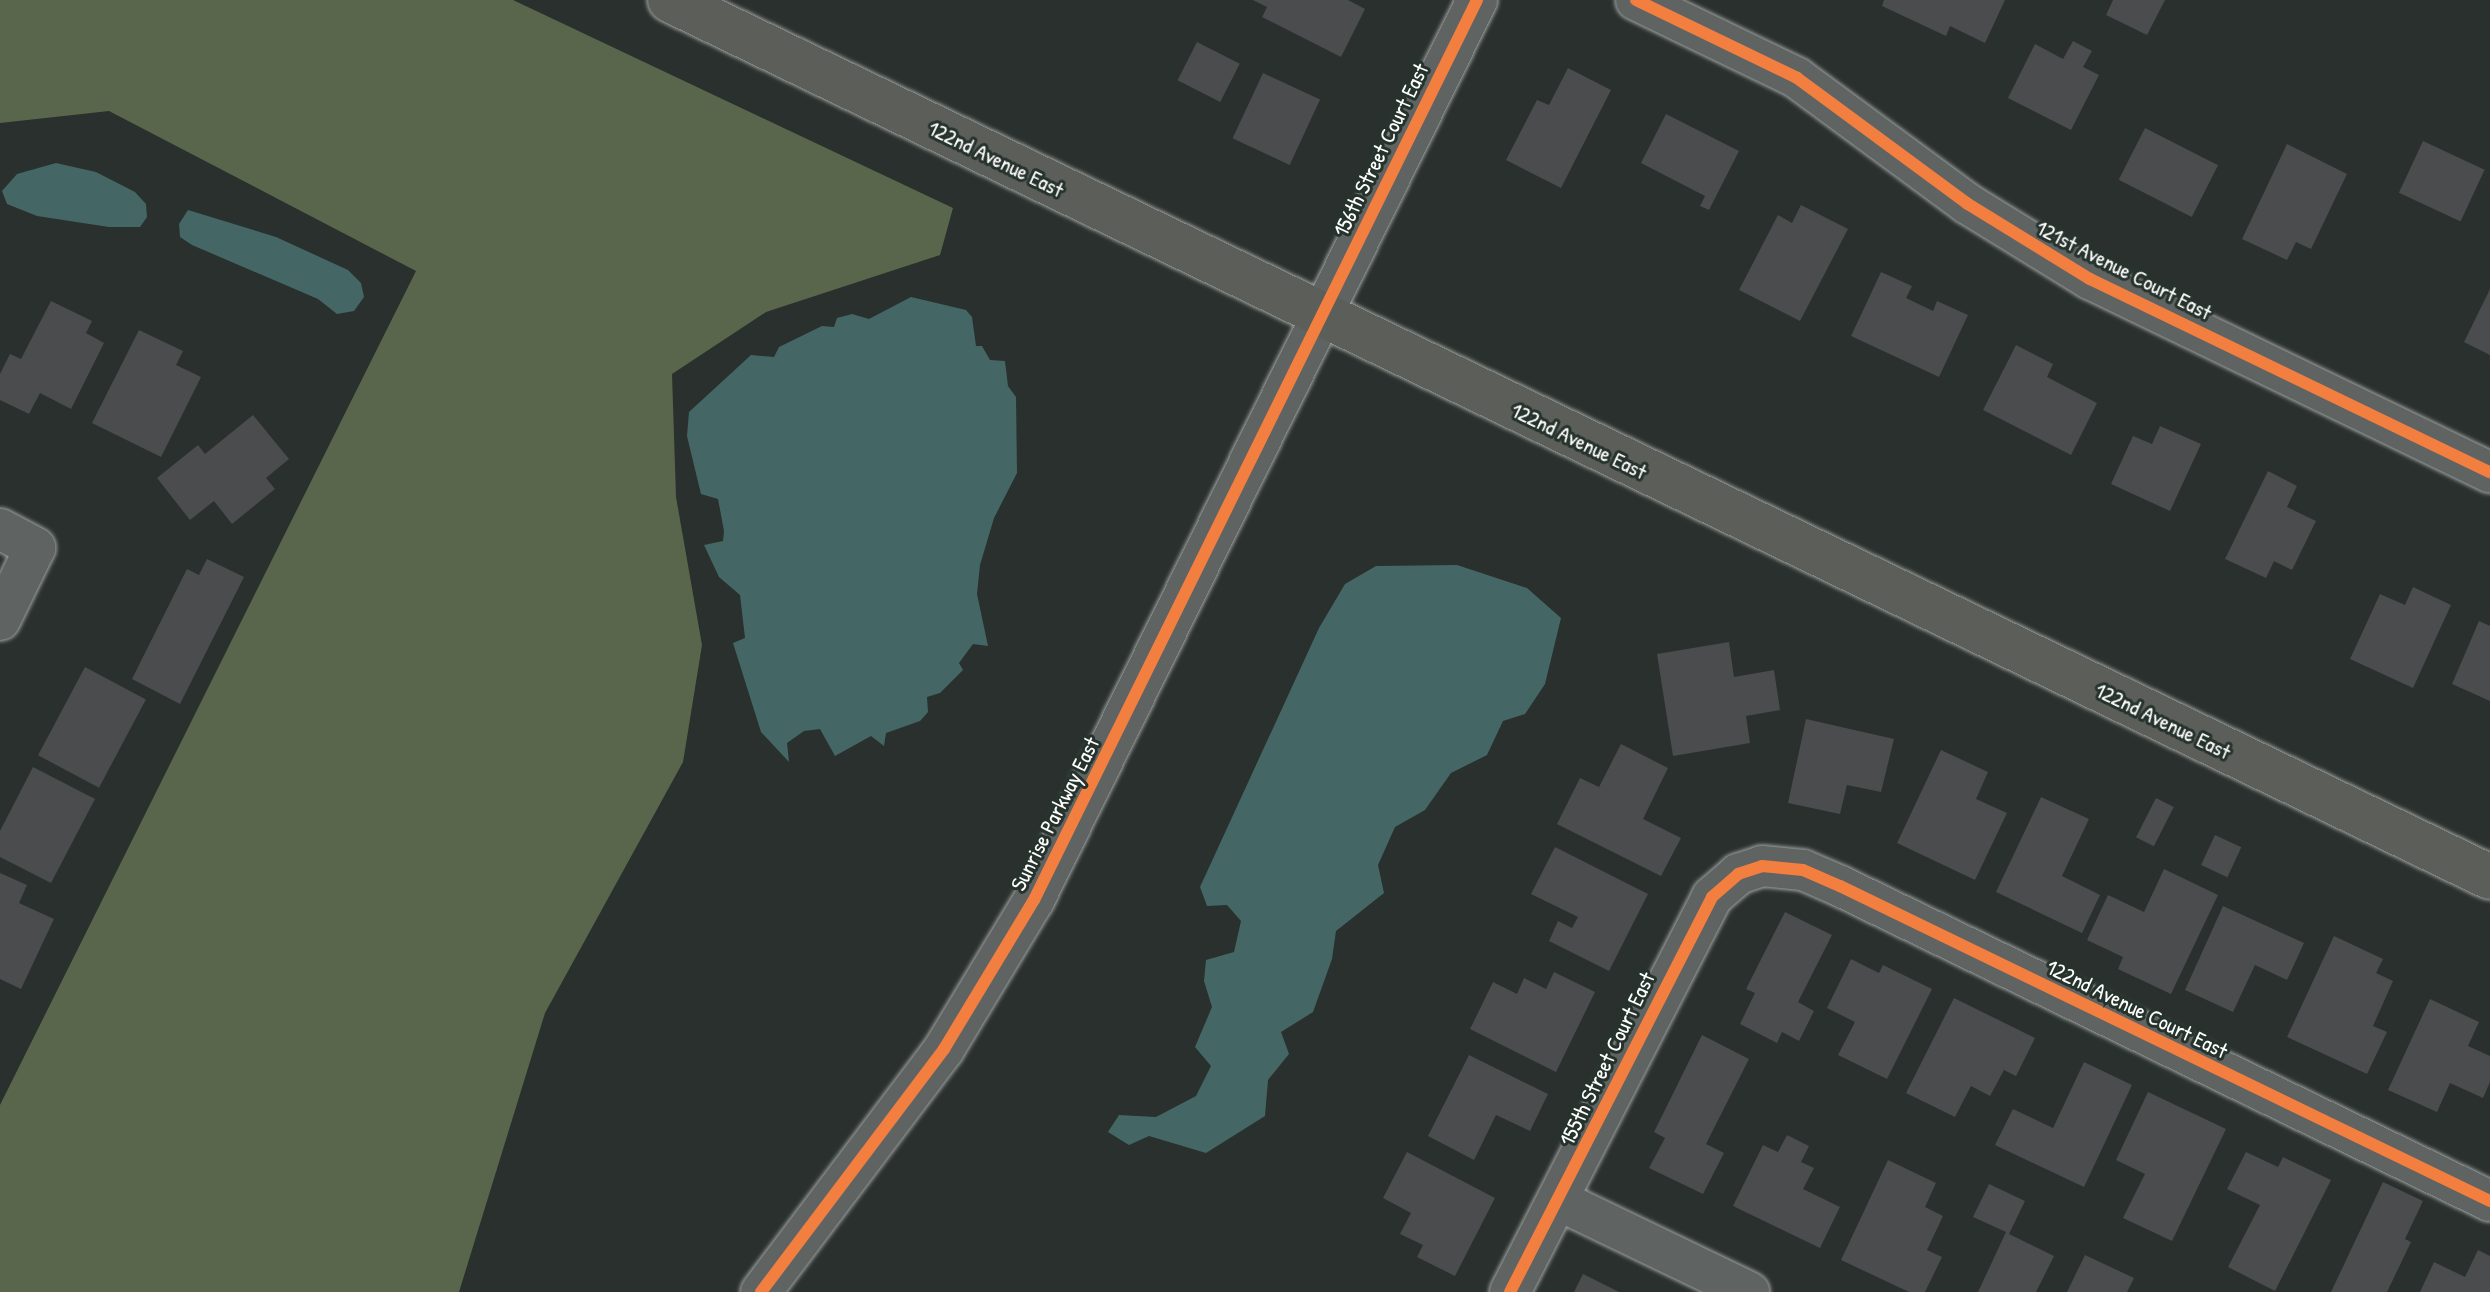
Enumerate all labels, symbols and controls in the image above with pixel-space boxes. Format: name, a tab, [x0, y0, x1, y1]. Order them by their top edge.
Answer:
street label: 156th Street Court East	[1328, 59, 1434, 241]
street label: 122nd Avenue East	[924, 115, 1068, 203]
street label: 121st Avenue Court East	[2032, 214, 2216, 326]
street label: 122nd Avenue East	[1507, 397, 1651, 485]
street label: 122nd Avenue East	[2091, 677, 2235, 765]
street label: Sunrise Parkway East	[1005, 733, 1105, 895]
street label: 122nd Avenue Court East	[2042, 954, 2232, 1064]
street label: 155th Street Court East	[1554, 968, 1660, 1150]

